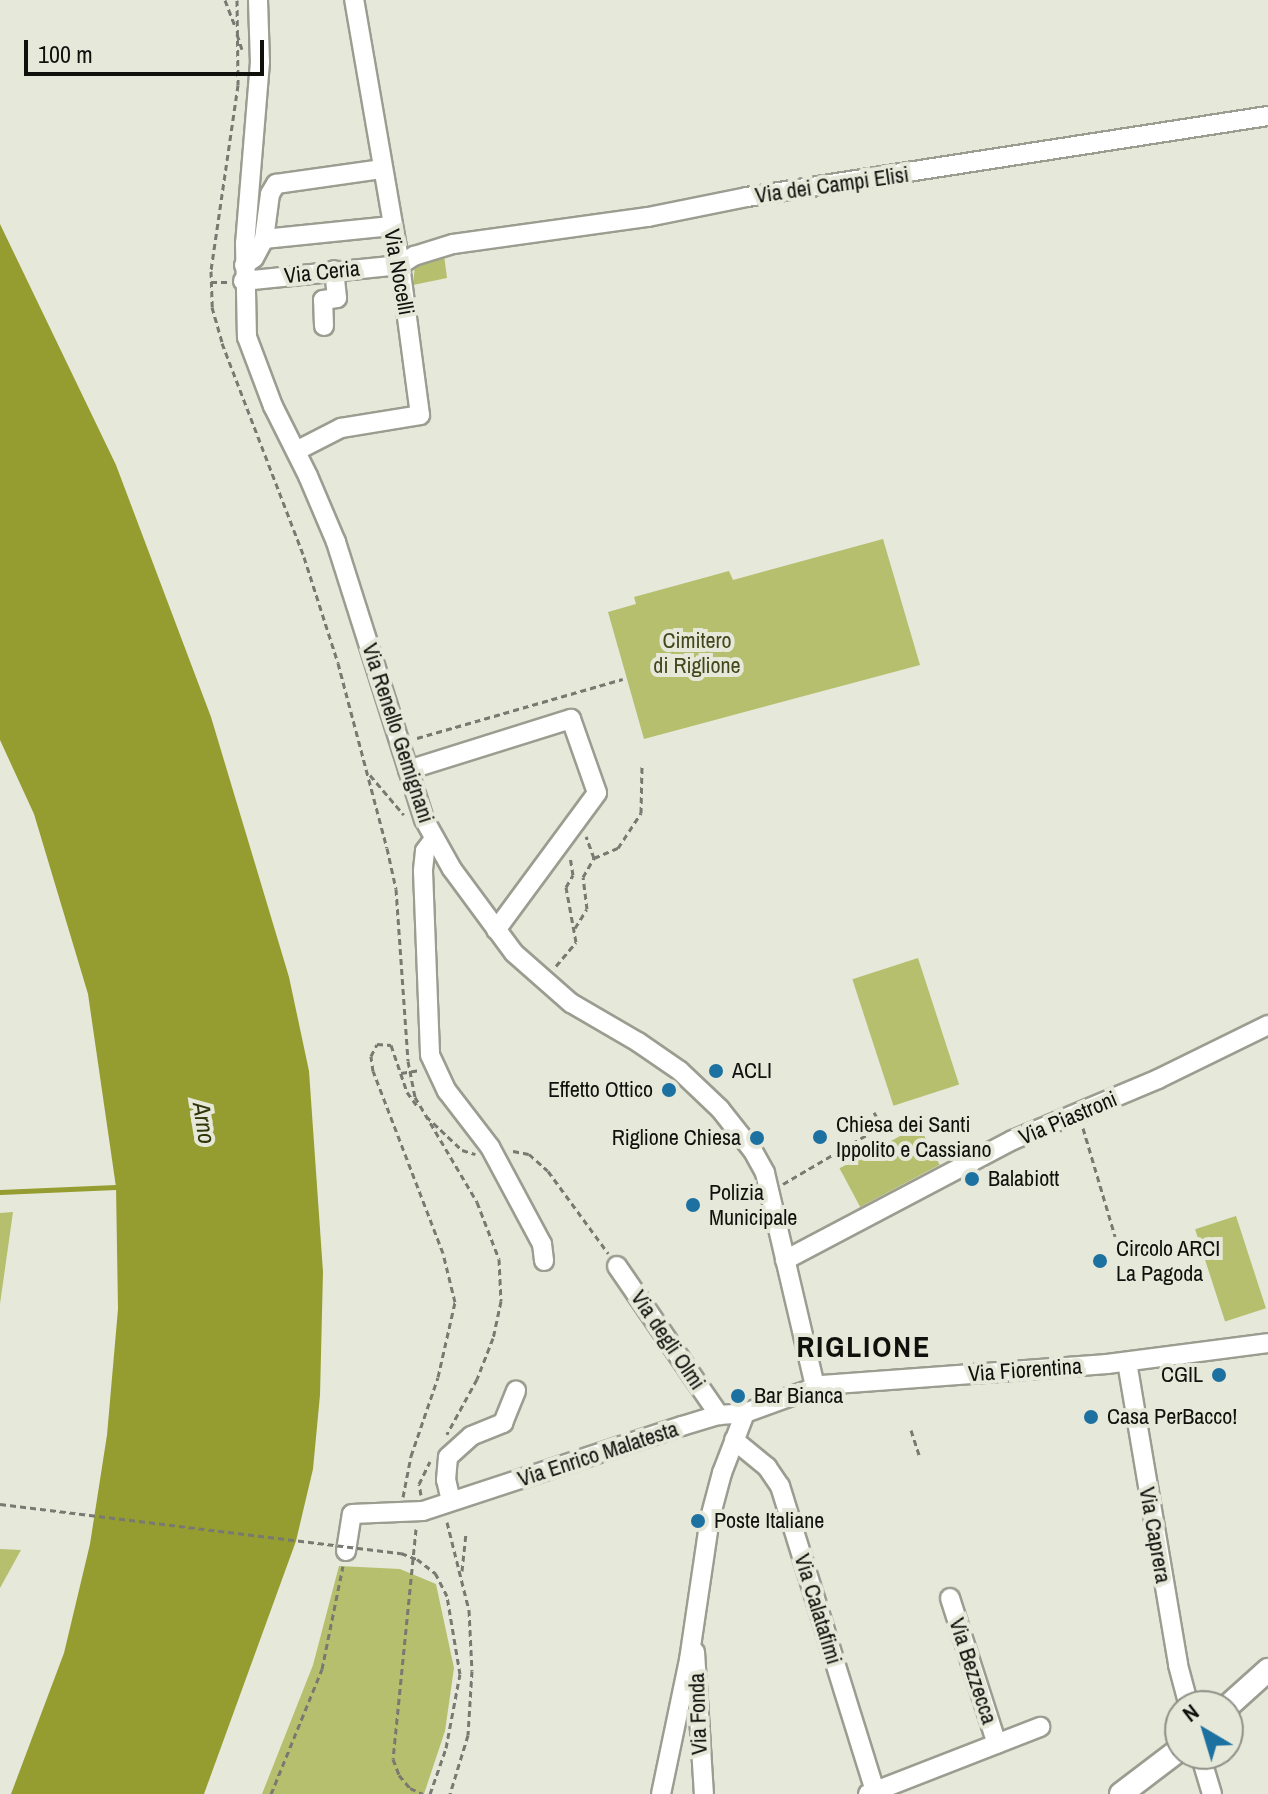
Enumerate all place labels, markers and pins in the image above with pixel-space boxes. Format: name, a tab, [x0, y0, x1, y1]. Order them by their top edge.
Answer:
place label: ACLI	[732, 1058, 772, 1084]
marker: ACLI	[707, 1062, 725, 1080]
place label: Effetto Ottico	[548, 1077, 653, 1103]
marker: Effetto Ottico	[660, 1081, 678, 1099]
place label: Chiesa dei Santi Ippolito e Cassiano	[836, 1111, 991, 1162]
place label: Riglione Chiesa	[612, 1125, 741, 1151]
marker: Chiesa dei Santi Ippolito e Cassiano	[811, 1128, 829, 1146]
marker: Riglione Chiesa	[748, 1129, 766, 1147]
place label: Balabiott	[988, 1166, 1059, 1192]
marker: Balabiott	[963, 1170, 981, 1188]
place label: Polizia Municipale	[709, 1179, 797, 1230]
marker: Polizia Municipale	[684, 1196, 702, 1214]
place label: Circolo ARCI La Pagoda	[1116, 1235, 1221, 1286]
marker: Circolo ARCI La Pagoda	[1091, 1252, 1109, 1270]
place label: CGIL	[1161, 1362, 1203, 1388]
marker: CGIL	[1210, 1366, 1228, 1384]
place label: Bar Bianca	[754, 1383, 843, 1409]
marker: Bar Bianca	[729, 1387, 747, 1405]
place label: Casa PerBacco!	[1107, 1404, 1237, 1430]
marker: Casa PerBacco!	[1082, 1408, 1100, 1426]
place label: Poste Italiane	[714, 1508, 824, 1534]
marker: Poste Italiane	[689, 1512, 707, 1530]

